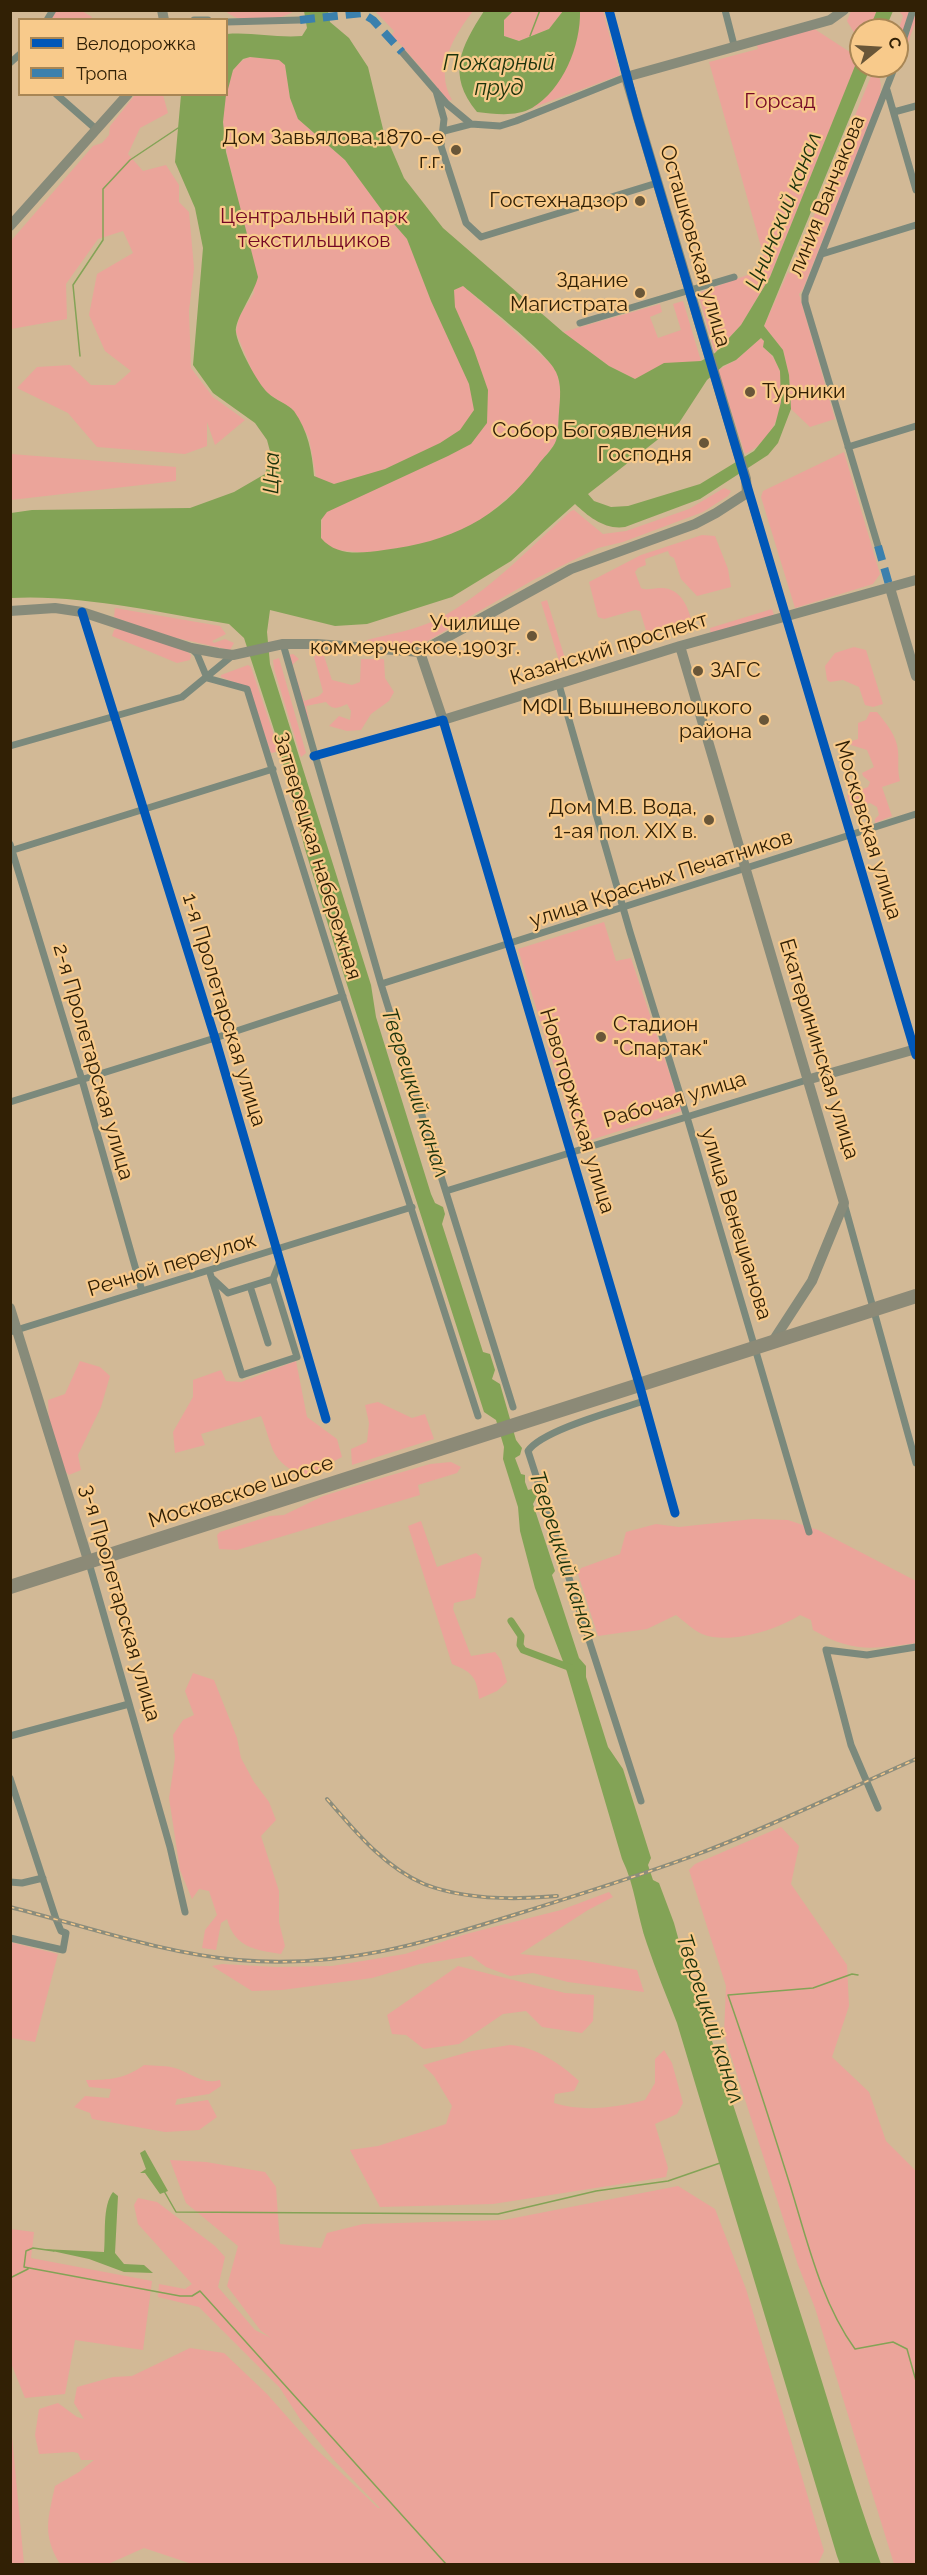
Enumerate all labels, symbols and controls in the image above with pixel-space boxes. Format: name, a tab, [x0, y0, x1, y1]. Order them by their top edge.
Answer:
legend	[18, 18, 228, 96]
north arrow	[849, 18, 909, 78]
text: Велодорожка	[76, 33, 196, 54]
text: С	[884, 35, 905, 51]
water label: Пожарный пруд	[443, 50, 555, 101]
text: Тропа	[76, 63, 127, 84]
park label: Горсад	[744, 89, 816, 115]
street label: линия Ванчакова	[783, 112, 871, 280]
place label: Дом Завьялова,1870-е г.г.	[222, 125, 444, 175]
water label: Цнинский канал	[740, 128, 828, 294]
street label: Осташковская улица	[654, 142, 736, 350]
marker: Дом Завьялова,1870-е г.г.	[449, 143, 463, 157]
place label: Гостехнадзор	[489, 188, 628, 214]
marker: Гостехнадзор	[633, 194, 647, 208]
park label: Центральный парк текстильщиков	[220, 204, 408, 254]
place label: Здание Магистрата	[510, 268, 628, 318]
marker: Здание Магистрата	[633, 286, 647, 300]
place label: Турники	[762, 379, 846, 405]
marker: Турники	[743, 385, 757, 399]
place label: Собор Богоявления Господня	[492, 418, 692, 468]
marker: Собор Богоявления Господня	[697, 436, 711, 450]
water label: Цна	[258, 452, 286, 494]
street label: Казанский проспект	[507, 607, 711, 691]
place label: Училище коммерческое,1903г.	[310, 611, 520, 661]
marker: Училище коммерческое,1903г.	[525, 629, 539, 643]
place label: ЗАГС	[710, 658, 761, 684]
marker: ЗАГС	[691, 664, 705, 678]
place label: МФЦ Вышневолоцкого района	[522, 695, 752, 745]
marker: МФЦ Вышневолоцкого района	[757, 713, 771, 727]
street label: Затверецкая набережная	[267, 729, 367, 983]
street label: Московская улица	[829, 737, 907, 923]
place label: Дом М.В. Вода, 1-ая пол. XIX в.	[548, 795, 697, 845]
marker: Дом М.В. Вода, 1-ая пол. XIX в.	[702, 813, 716, 827]
street label: улица Красных Печатников	[526, 825, 796, 933]
street label: 1-я Пролетарская улица	[177, 890, 271, 1130]
street label: Екатерининская улица	[773, 936, 865, 1162]
street label: 2-я Пролетарская улица	[47, 941, 139, 1183]
water label: Тверецкий канал	[375, 1005, 455, 1181]
street label: Новоторжская улица	[534, 1005, 620, 1217]
place label: Стадион "Спартак"	[613, 1012, 708, 1062]
marker: Стадион "Спартак"	[594, 1030, 608, 1044]
street label: Рабочая улица	[601, 1066, 749, 1134]
street label: улица Венецианова	[695, 1125, 777, 1323]
street label: Речной переулок	[85, 1227, 259, 1303]
street label: Московское шоссе	[145, 1450, 337, 1534]
water label: Тверецкий канал	[523, 1468, 603, 1644]
street label: 3-я Пролетарская улица	[74, 1482, 166, 1724]
water label: Тверецкий канал	[670, 1931, 750, 2107]

